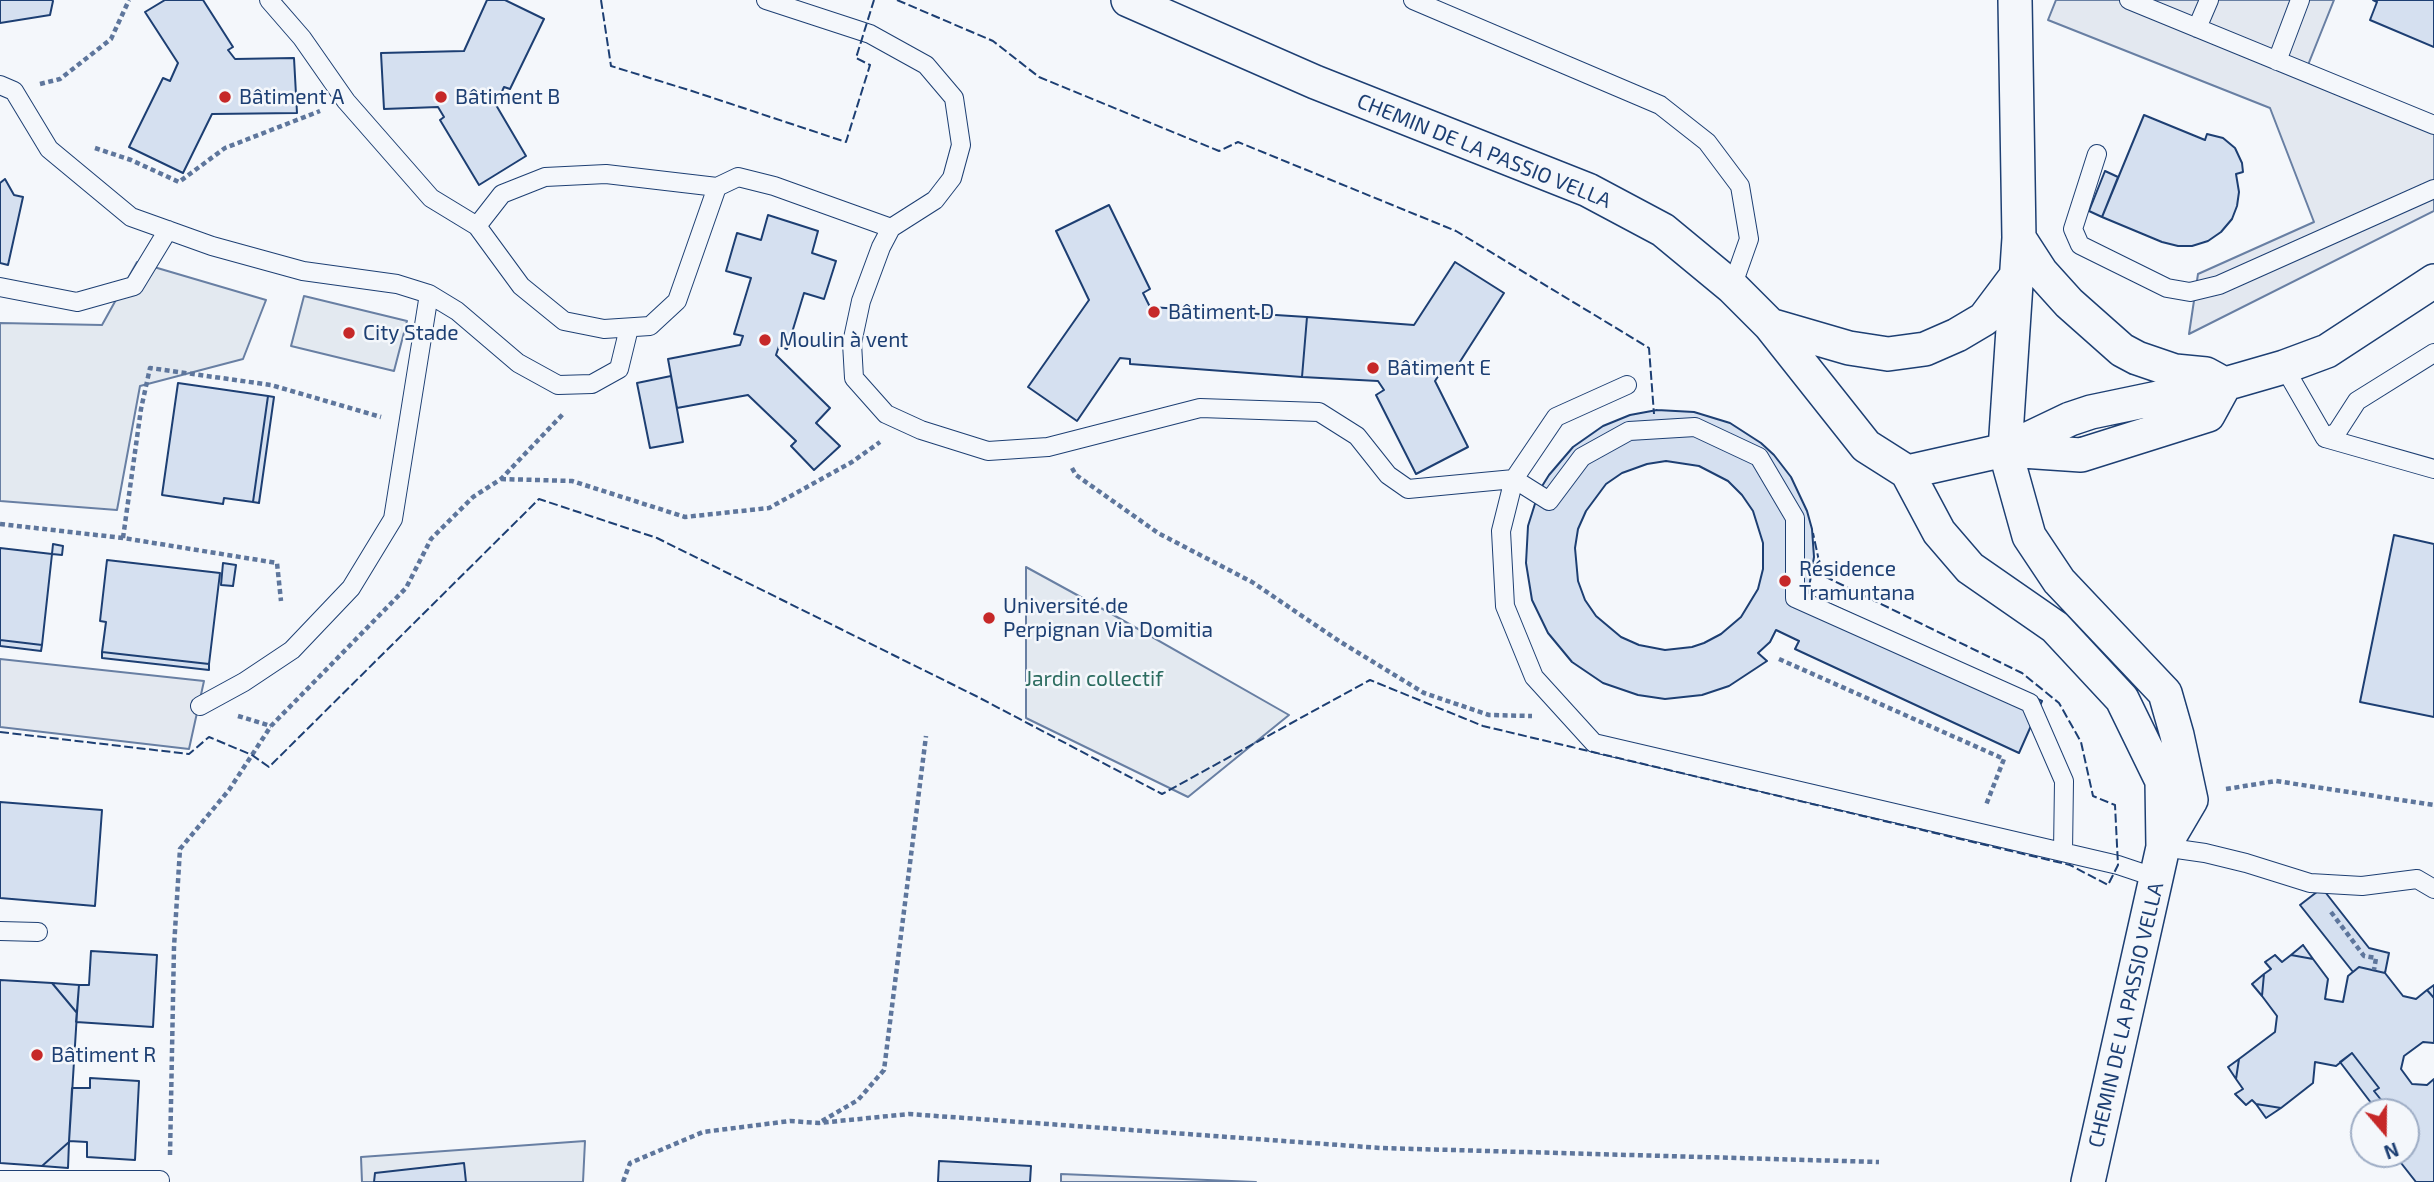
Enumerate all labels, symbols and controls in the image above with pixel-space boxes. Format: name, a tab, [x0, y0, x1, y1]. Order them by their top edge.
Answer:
place label: Bâtiment A	[239, 84, 344, 110]
place label: Bâtiment B	[455, 84, 560, 110]
street label: CHEMIN DE LA PASSIO VELLA	[1353, 88, 1615, 214]
marker: Bâtiment A	[217, 89, 233, 105]
marker: Bâtiment B	[433, 89, 449, 105]
place label: Bâtiment D	[1168, 299, 1274, 325]
marker: Bâtiment D	[1146, 304, 1162, 320]
place label: City Stade	[363, 320, 458, 346]
marker: City Stade	[341, 325, 357, 341]
place label: Moulin à vent	[779, 327, 908, 353]
marker: Moulin à vent	[757, 332, 773, 348]
place label: Bâtiment E	[1387, 355, 1491, 381]
marker: Bâtiment E	[1365, 360, 1381, 376]
place label: Résidence Tramuntana	[1799, 556, 1915, 606]
marker: Résidence Tramuntana	[1777, 573, 1793, 589]
place label: Université de Perpignan Via Domitia	[1003, 593, 1213, 643]
marker: Université de Perpignan Via Domitia	[981, 610, 997, 626]
park label: Jardin collectif	[1025, 666, 1163, 692]
street label: CHEMIN DE LA PASSIO VELLA	[2083, 880, 2169, 1150]
place label: Bâtiment R	[51, 1042, 156, 1068]
marker: Bâtiment R	[29, 1047, 45, 1063]
north arrow	[2350, 1098, 2420, 1168]
text: N	[2381, 1138, 2402, 1164]

